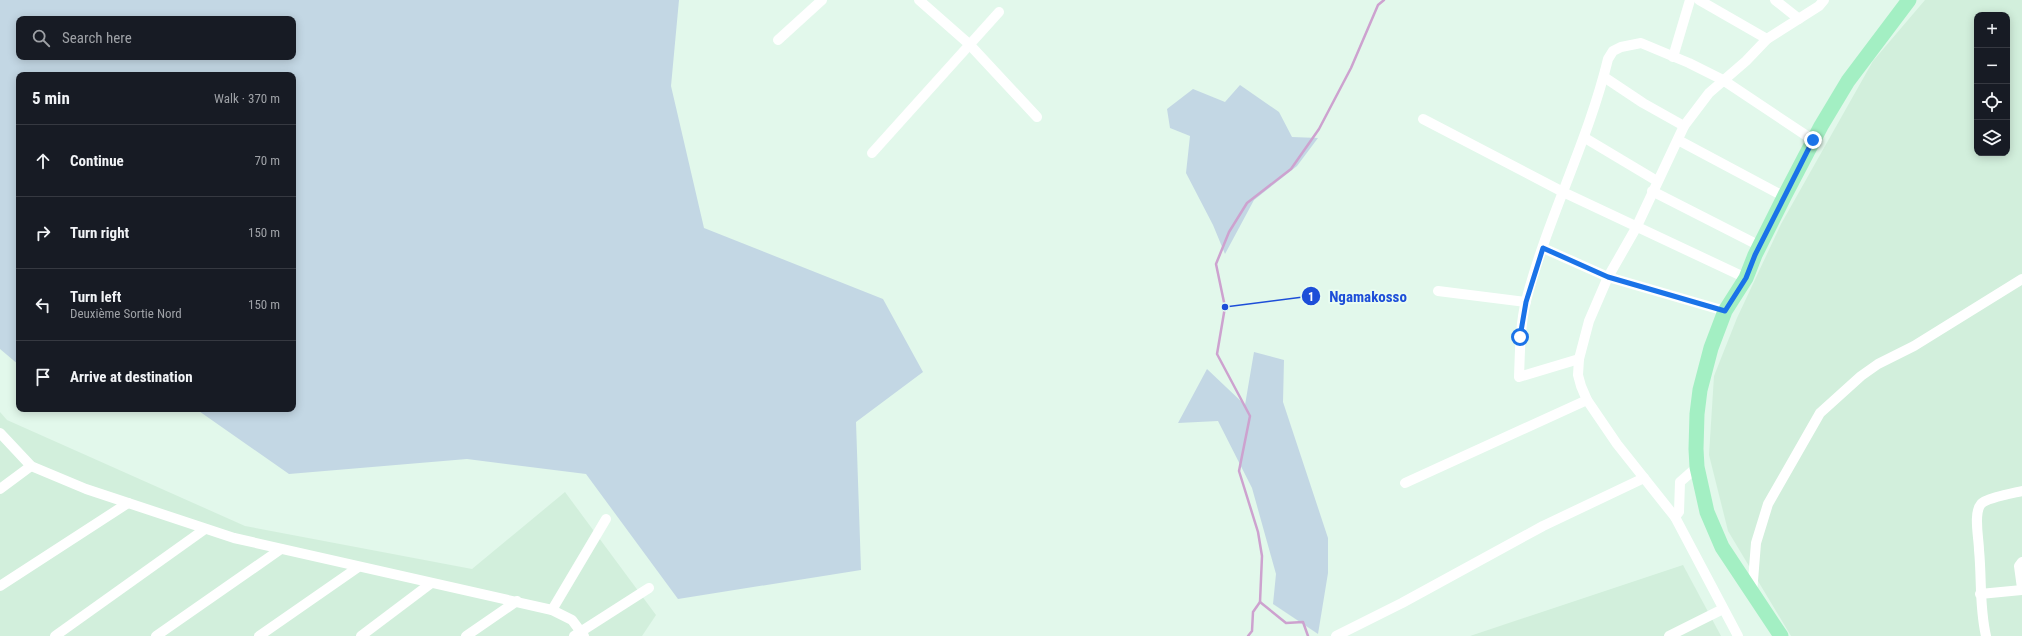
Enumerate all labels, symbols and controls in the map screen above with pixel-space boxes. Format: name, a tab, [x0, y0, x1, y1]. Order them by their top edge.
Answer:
map controls	[1974, 12, 2010, 156]
button: +	[1974, 12, 2010, 48]
search box	[16, 16, 296, 60]
icon: search	[30, 27, 52, 49]
text: Search here	[62, 29, 132, 47]
button: −	[1974, 48, 2010, 84]
button: locate	[1974, 84, 2010, 120]
text: 5 min	[32, 88, 70, 108]
text: Walk · 370 m	[214, 91, 280, 106]
button: layers	[1974, 120, 2010, 156]
route end	[1804, 131, 1822, 149]
icon: ahead	[32, 150, 54, 172]
text: Continue	[70, 152, 124, 170]
text: 70 m	[254, 153, 280, 168]
icon: right	[32, 222, 54, 244]
text: Turn right	[70, 224, 129, 242]
text: 150 m	[248, 225, 280, 240]
callout: Ngamakosso	[1301, 283, 1414, 310]
text: Turn left	[70, 288, 121, 306]
text: Ngamakosso	[1329, 288, 1407, 306]
text: 1	[1308, 290, 1314, 304]
icon: left	[32, 294, 54, 316]
text: 150 m	[248, 297, 280, 312]
text: Deuxième Sortie Nord	[70, 306, 182, 321]
route start	[1511, 328, 1529, 346]
icon: arrive	[32, 366, 54, 388]
text: Arrive at destination	[70, 368, 193, 386]

